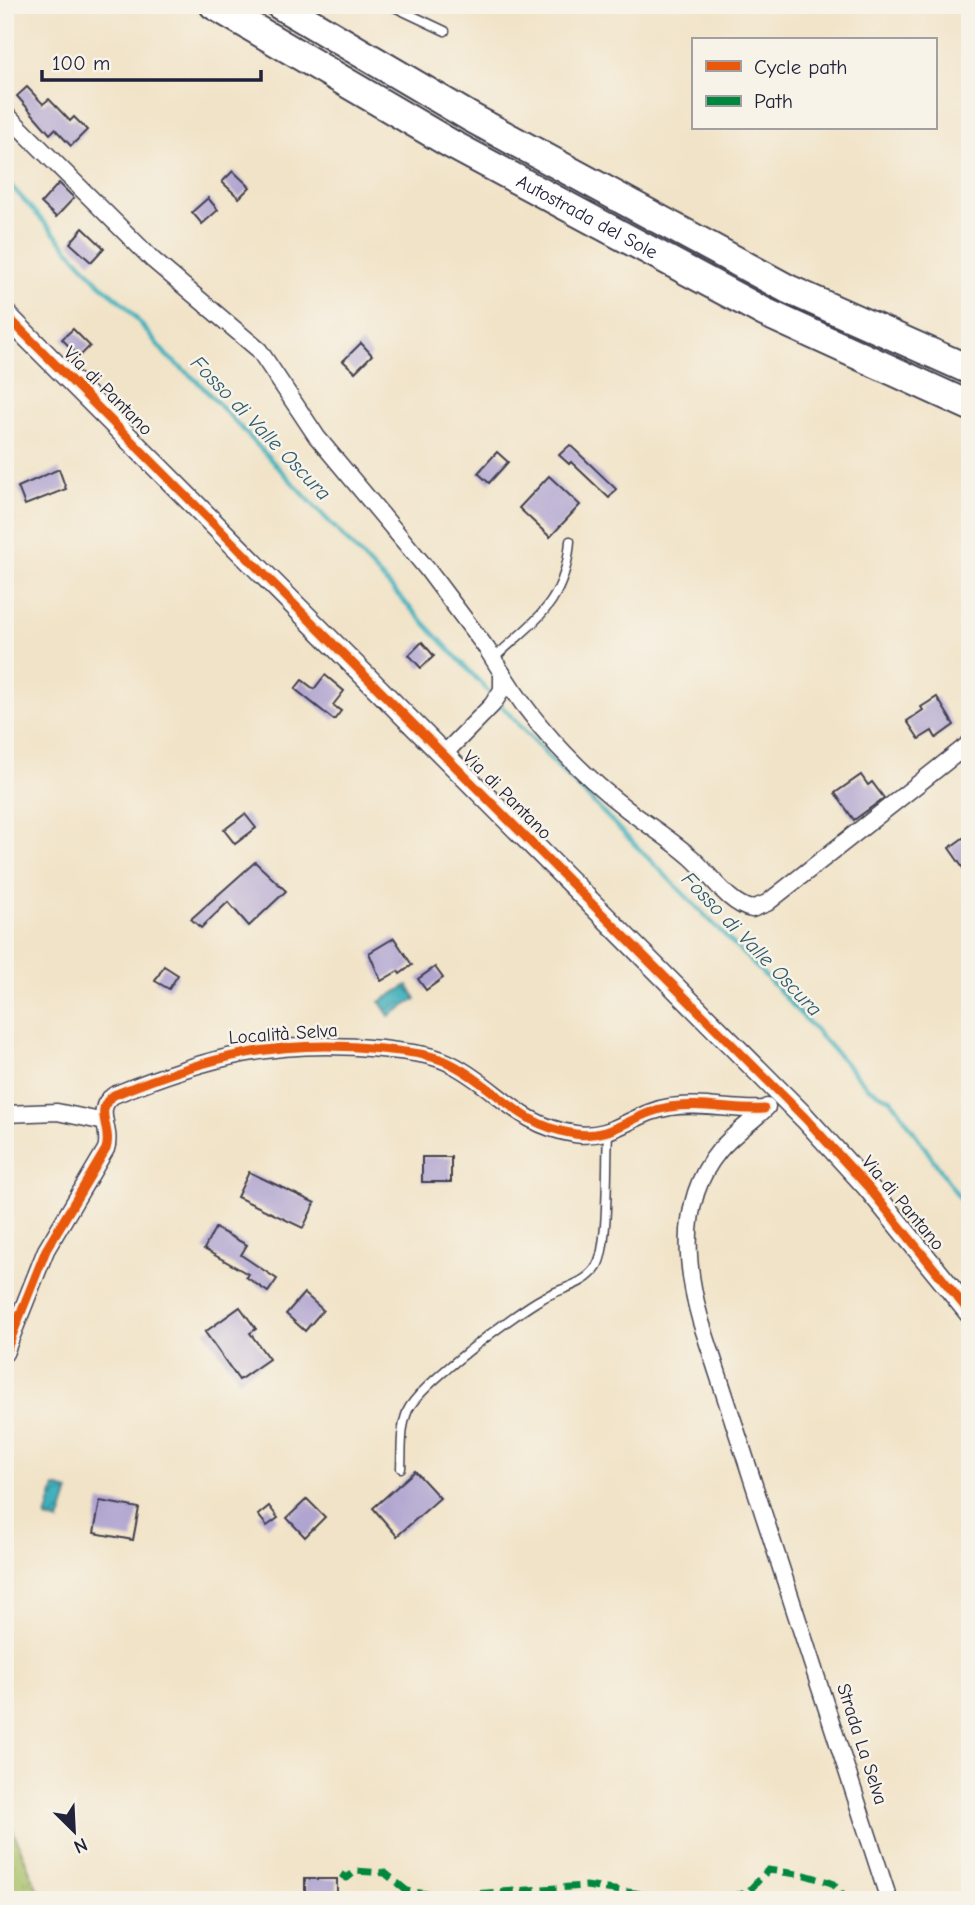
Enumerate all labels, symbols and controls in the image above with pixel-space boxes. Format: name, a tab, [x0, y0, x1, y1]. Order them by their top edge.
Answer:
scale bar	[42, 38, 261, 82]
legend	[692, 38, 936, 130]
text: 100 m	[52, 51, 110, 75]
text: Cycle path	[754, 55, 847, 79]
text: Path	[754, 89, 793, 113]
street label: Autostrada del Sole	[513, 170, 661, 264]
street label: Via di Pantano	[59, 342, 157, 440]
water label: Fosso di Valle Oscura	[186, 351, 336, 505]
street label: Via di Pantano	[458, 746, 556, 844]
water label: Fosso di Valle Oscura	[677, 867, 827, 1021]
street label: Località Selva	[228, 1019, 338, 1049]
street label: Via di Pantano	[857, 1151, 949, 1255]
street label: Strada La Selva	[832, 1681, 892, 1807]
north arrow	[38, 1797, 108, 1867]
text: N	[70, 1833, 91, 1858]

